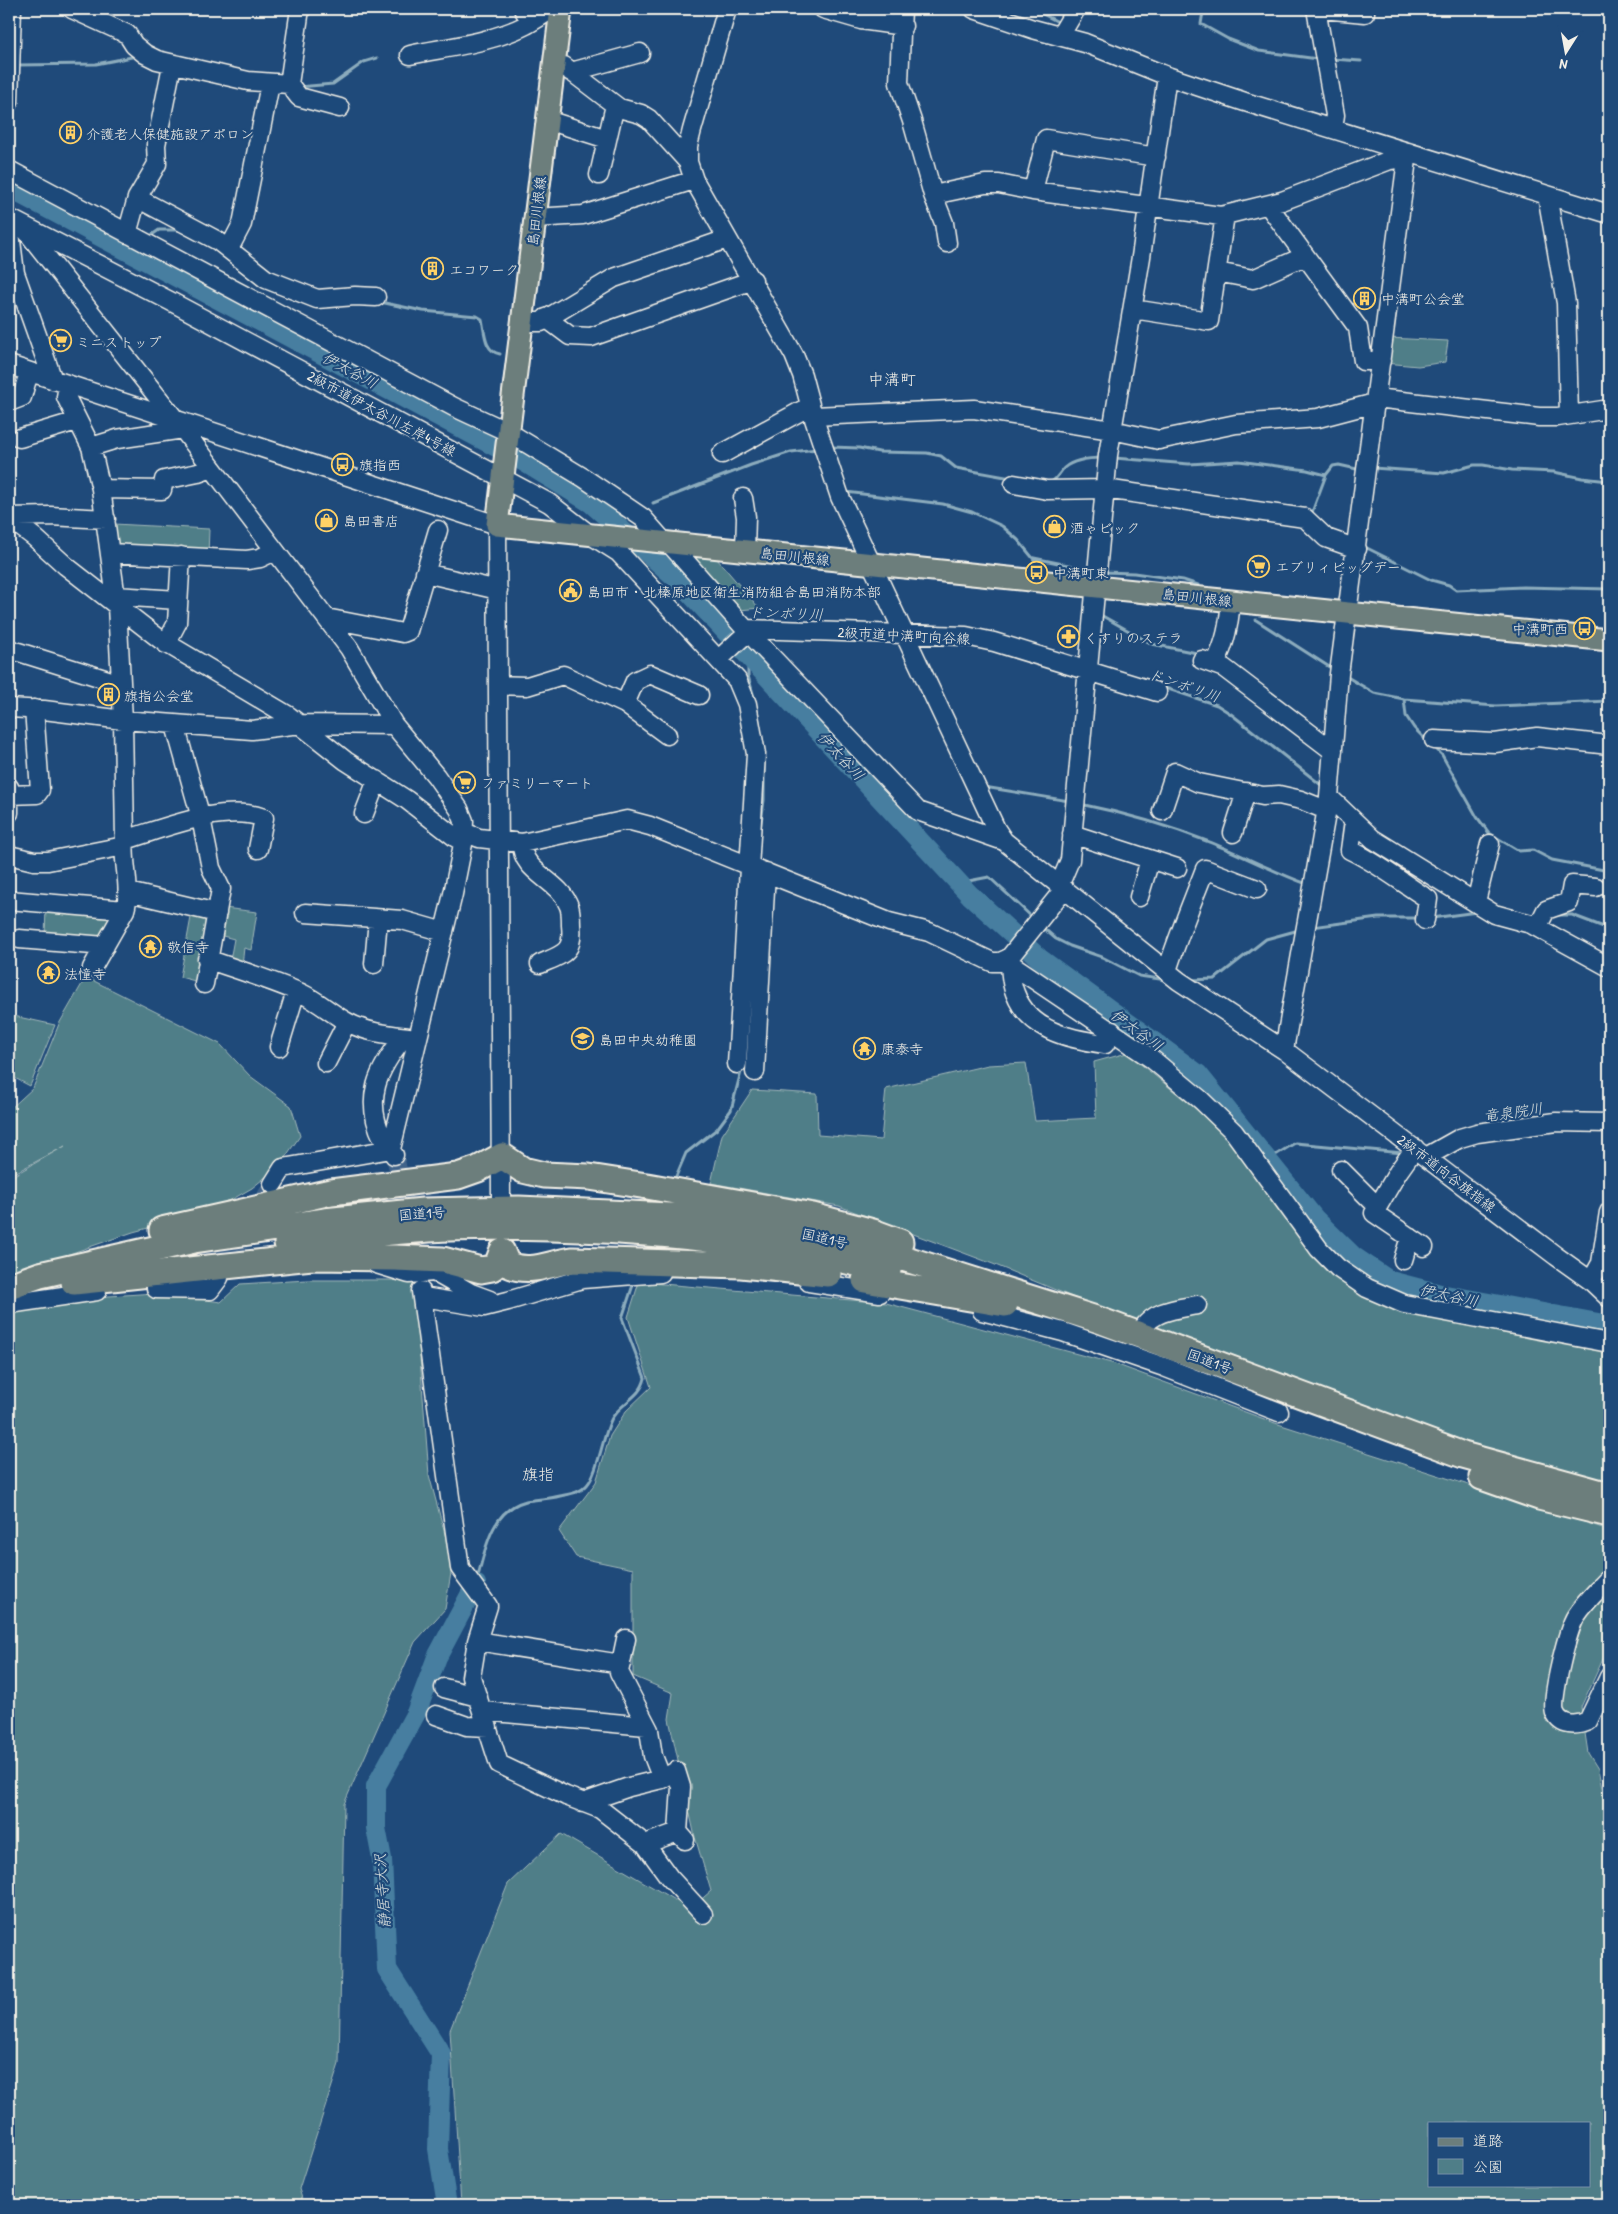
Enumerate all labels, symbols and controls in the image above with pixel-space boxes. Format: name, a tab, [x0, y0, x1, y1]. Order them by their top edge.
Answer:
north arrow	[1540, 28, 1590, 78]
text: N	[1557, 55, 1569, 75]
building icon: 介護老人保健施設アポロン	[58, 121, 82, 145]
place label: 介護老人保健施設アポロン	[86, 124, 254, 143]
street label: 島田川根線	[522, 175, 550, 247]
building icon: エコワーク	[421, 257, 445, 281]
place label: エコワーク	[449, 260, 519, 279]
building icon: 中溝町公会堂	[1353, 286, 1377, 310]
place label: 中溝町公会堂	[1381, 289, 1465, 308]
supermarket icon: ミニストップ	[48, 329, 72, 353]
place label: ミニストップ	[76, 332, 161, 351]
water label: 伊太谷川	[319, 347, 381, 393]
street label: 2級市道伊太谷川左岸4号線	[304, 366, 460, 460]
district label: 中溝町	[868, 368, 916, 390]
bus stop icon: 旗指西	[331, 452, 355, 476]
place label: 旗指西	[359, 455, 401, 474]
shop icon: 島田書店	[315, 508, 339, 532]
place label: 島田書店	[343, 511, 399, 530]
shop icon: 酒ゃビック	[1042, 515, 1066, 539]
place label: 酒ゃビック	[1070, 518, 1140, 537]
street label: 島田川根線	[759, 543, 831, 569]
supermarket icon: エブリィビッグデー	[1247, 554, 1271, 578]
place label: エブリィビッグデー	[1275, 557, 1401, 576]
bus stop icon: 中溝町東	[1025, 560, 1049, 584]
place label: 中溝町東	[1053, 563, 1109, 582]
public building icon: 島田市・北榛原地区衛生消防組合島田消防本部	[559, 579, 583, 603]
place label: 島田市・北榛原地区衛生消防組合島田消防本部	[587, 582, 881, 601]
street label: 島田川根線	[1161, 584, 1233, 610]
water label: ドンボリ川	[748, 601, 824, 625]
bus stop icon: 中溝町西	[1572, 616, 1596, 640]
place label: 中溝町西	[1512, 619, 1568, 638]
street label: 2級市道中溝町向谷線	[837, 622, 971, 648]
pharmacy icon: くすりのステラ	[1056, 625, 1080, 649]
place label: くすりのステラ	[1084, 628, 1183, 647]
water label: ドンボリ川	[1145, 663, 1223, 707]
building icon: 旗指公会堂	[96, 683, 120, 707]
place label: 旗指公会堂	[124, 686, 194, 705]
water label: 伊太谷川	[813, 727, 869, 785]
supermarket icon: ファミリーマート	[453, 770, 477, 794]
place label: ファミリーマート	[481, 773, 593, 792]
temple icon: 敬信寺	[139, 934, 163, 958]
place label: 敬信寺	[167, 937, 209, 956]
temple icon: 法憧寺	[36, 961, 60, 985]
place label: 法憧寺	[64, 964, 106, 983]
water label: 伊太谷川	[1107, 1004, 1167, 1056]
school or university icon: 島田中央幼稚園	[571, 1027, 595, 1051]
place label: 島田中央幼稚園	[599, 1030, 697, 1049]
temple icon: 康泰寺	[853, 1036, 877, 1060]
place label: 康泰寺	[881, 1039, 923, 1058]
water label: 竜泉院川	[1482, 1097, 1544, 1127]
street label: 2級市道向谷旗指線	[1394, 1130, 1500, 1216]
street label: 国道1号	[398, 1202, 446, 1224]
street label: 国道1号	[800, 1223, 850, 1253]
water label: 伊太谷川	[1417, 1278, 1481, 1312]
street label: 国道1号	[1185, 1344, 1235, 1378]
district label: 旗指	[522, 1463, 554, 1485]
water label: 静居寺大沢	[369, 1852, 395, 1929]
legend	[1428, 2122, 1590, 2186]
text: 道路	[1473, 2130, 1503, 2151]
text: 公園	[1473, 2156, 1503, 2177]

